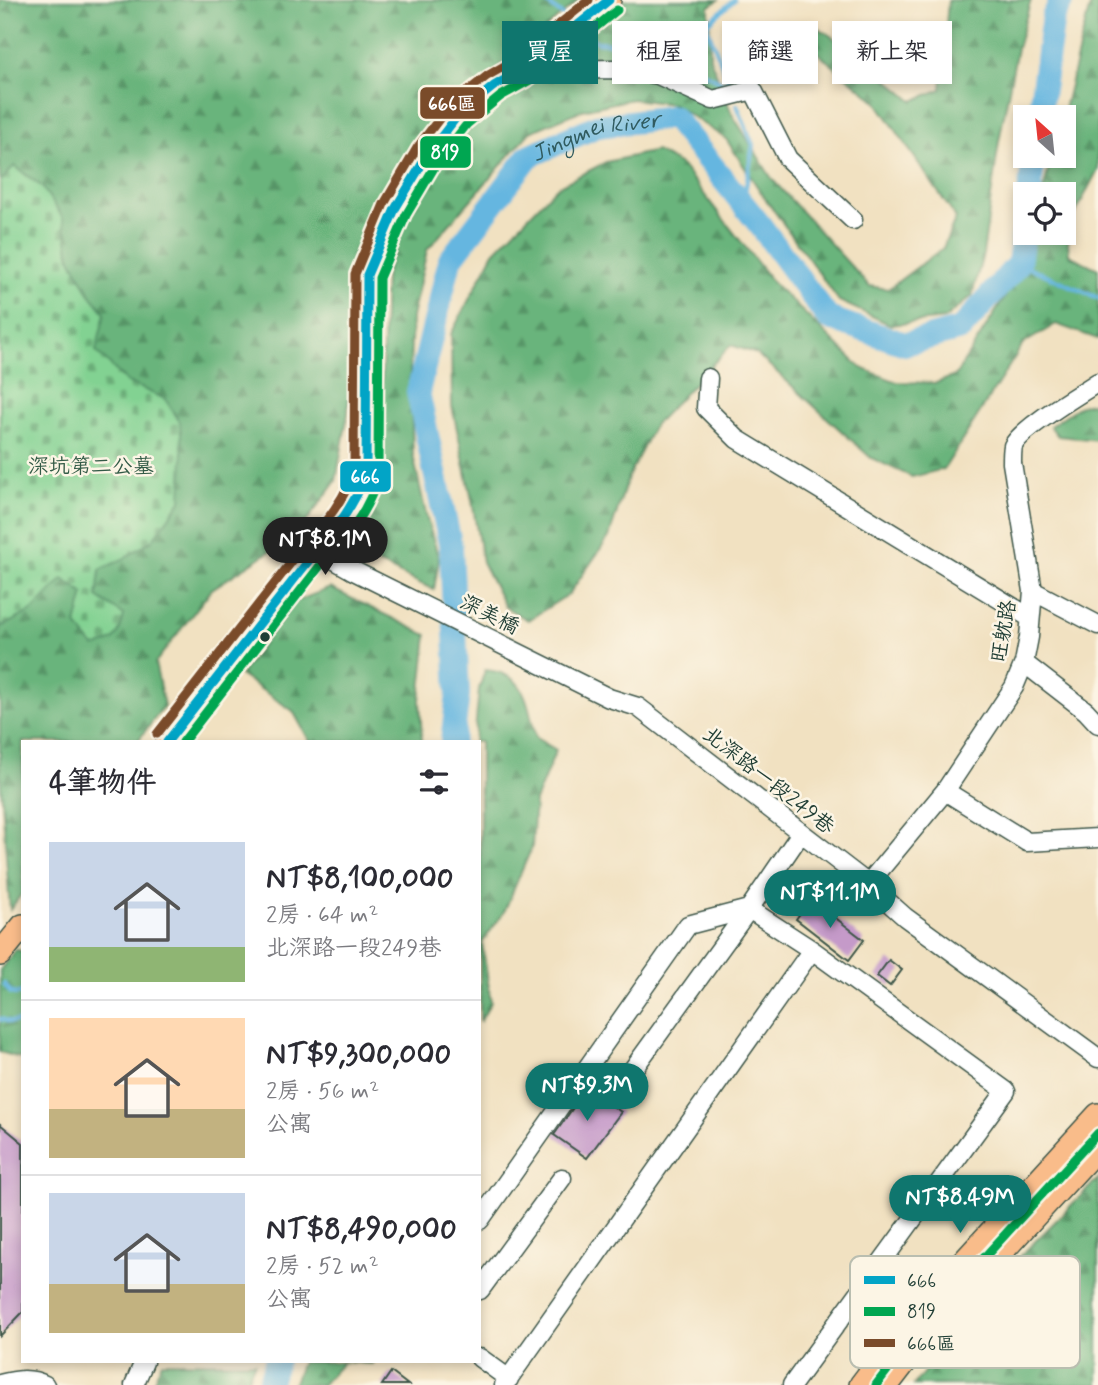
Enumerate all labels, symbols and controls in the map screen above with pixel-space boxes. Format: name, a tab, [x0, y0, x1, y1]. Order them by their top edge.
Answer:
chip: 買屋	[502, 21, 598, 84]
chip: 租屋	[612, 21, 708, 84]
chip: 篩選	[722, 21, 818, 84]
chip: 新上架	[832, 21, 952, 84]
line badge: 666區	[419, 86, 486, 120]
text: 666區	[428, 92, 476, 117]
water label: Jingmei River	[527, 105, 665, 170]
north arrow	[1013, 105, 1076, 168]
map controls	[1013, 105, 1076, 245]
line badge: 819	[419, 135, 472, 169]
text: 819	[431, 141, 459, 166]
button: locate	[1013, 182, 1076, 245]
park label: 深坑第二公墓	[28, 453, 154, 481]
line badge: 666	[339, 460, 392, 493]
text: 666	[350, 465, 380, 490]
pin: NT$8.1M	[260, 518, 390, 577]
text: NT$8.1M	[279, 525, 371, 555]
street label: 深美橋	[455, 589, 524, 641]
street label: 旺躭路	[985, 598, 1023, 665]
unlabelled marker	[258, 630, 272, 644]
street label: 北深路一段249巷	[697, 720, 840, 841]
icon: filters	[415, 763, 453, 801]
text: 4筆物件	[49, 764, 156, 803]
text: NT$8,100,000	[266, 859, 454, 898]
icon: home	[105, 870, 189, 954]
pin: NT$11.1M	[758, 870, 902, 930]
text: NT$11.1M	[780, 878, 880, 908]
text: 2房 · 64 m²	[266, 901, 378, 931]
text: 北深路一段249巷	[266, 934, 441, 964]
text: NT$9,300,000	[266, 1035, 451, 1074]
icon: home	[105, 1046, 189, 1130]
pin: NT$9.3M	[522, 1064, 652, 1123]
text: NT$9.3M	[541, 1071, 633, 1101]
text: 2房 · 56 m²	[266, 1077, 379, 1107]
text: 公寓	[266, 1110, 312, 1140]
pin: NT$8.49M	[888, 1176, 1032, 1235]
text: NT$8.49M	[905, 1183, 1015, 1213]
text: NT$8,490,000	[266, 1210, 457, 1249]
icon: home	[105, 1221, 189, 1305]
text: 2房 · 52 m²	[266, 1252, 379, 1282]
legend	[850, 1256, 1080, 1368]
text: 666	[907, 1269, 936, 1294]
text: 公寓	[266, 1285, 312, 1315]
text: 819	[907, 1300, 936, 1325]
text: 666區	[907, 1332, 955, 1357]

